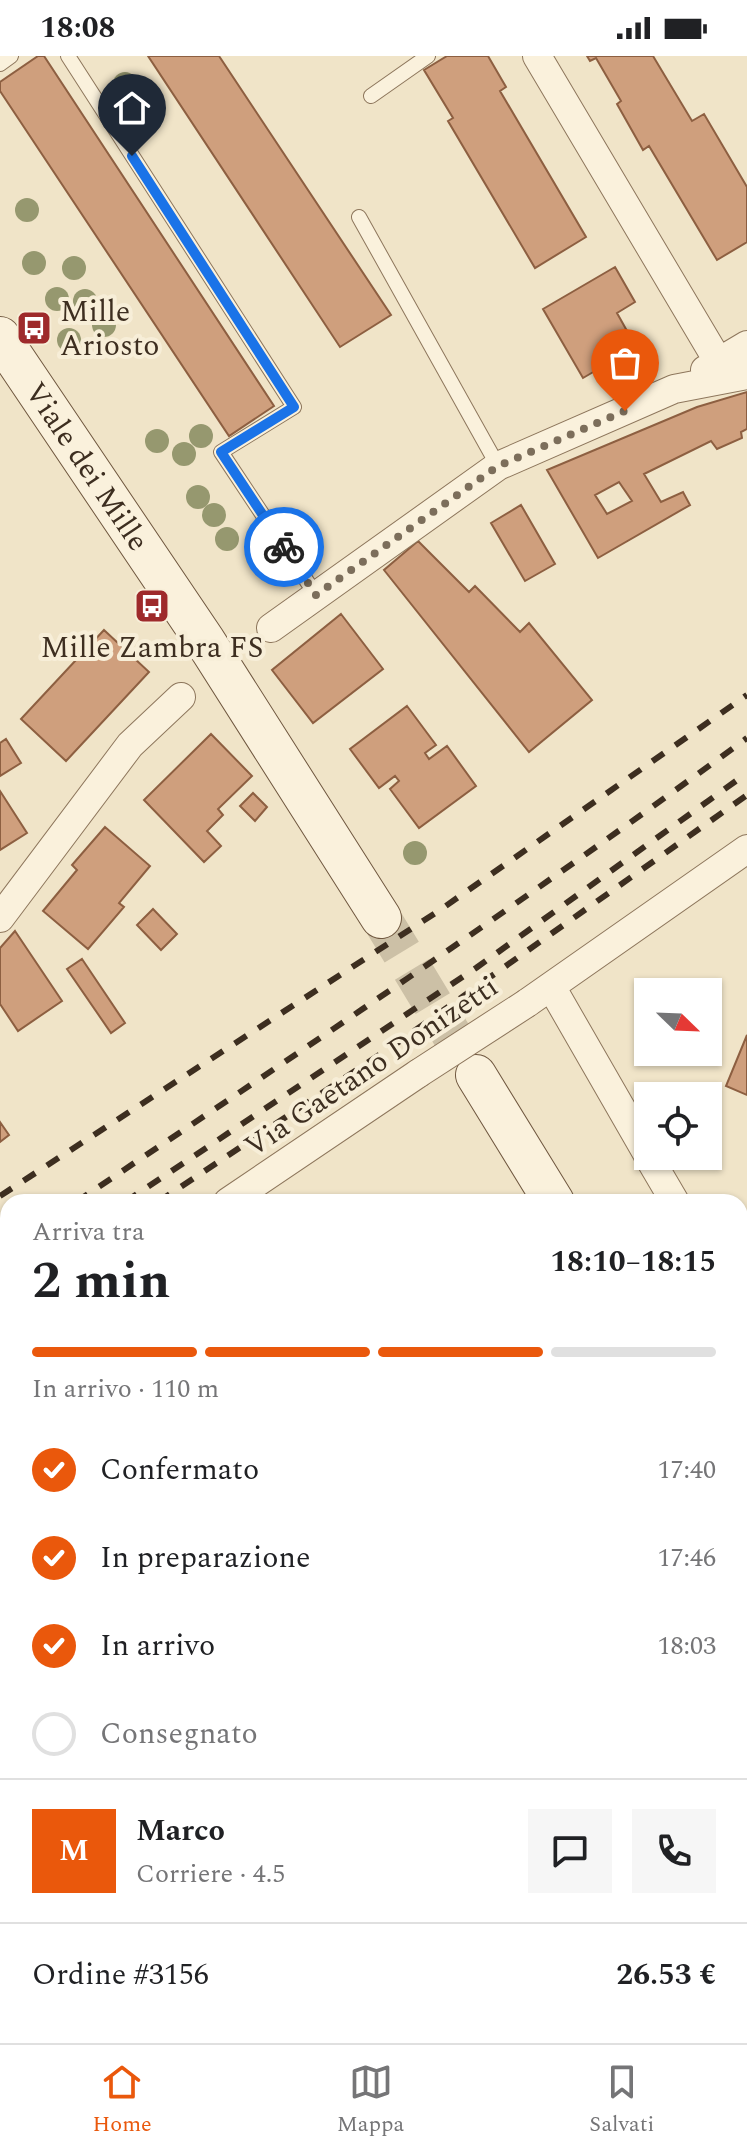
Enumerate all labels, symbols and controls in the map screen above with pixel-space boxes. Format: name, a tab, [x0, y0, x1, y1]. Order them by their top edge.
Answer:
text: 18:08	[40, 5, 115, 51]
pin	[98, 74, 166, 156]
icon: home	[110, 86, 154, 130]
place label: Mille Ariosto	[60, 289, 159, 369]
bus stop icon: Mille Ariosto	[15, 309, 53, 347]
pin	[591, 329, 659, 411]
icon: bag	[603, 341, 647, 385]
street label: Viale dei Mille	[13, 373, 160, 561]
courier	[244, 507, 324, 587]
icon: bike	[262, 525, 306, 569]
bus stop icon: Mille Zambra FS	[133, 587, 171, 625]
place label: Mille Zambra FS	[41, 625, 263, 671]
street label: Via Gaetano Donizetti	[235, 964, 508, 1169]
north arrow	[634, 978, 722, 1066]
map controls	[634, 978, 722, 1170]
button: locate	[634, 1082, 722, 1170]
text: Arriva tra	[32, 1212, 145, 1252]
text: 18:10–18:15	[550, 1239, 716, 1285]
text: 2 min	[32, 1242, 170, 1321]
text: In arrivo · 110 m	[32, 1369, 219, 1409]
text: Confermato	[100, 1447, 259, 1493]
icon: check	[32, 1448, 76, 1492]
text: 17:40	[657, 1450, 716, 1490]
text: In preparazione	[100, 1535, 311, 1581]
icon: check	[32, 1536, 76, 1580]
text: 17:46	[657, 1538, 716, 1578]
text: In arrivo	[100, 1623, 215, 1669]
icon: check	[32, 1624, 76, 1668]
text: 18:03	[657, 1626, 716, 1666]
text: Consegnato	[100, 1711, 258, 1757]
text: Marco	[136, 1808, 225, 1854]
button: chat	[528, 1809, 612, 1893]
button: phone	[632, 1809, 716, 1893]
text: M	[59, 1828, 89, 1874]
text: Corriere · 4.5	[136, 1854, 285, 1894]
text: Ordine #3156	[32, 1952, 209, 1998]
text: 26.53 €	[616, 1952, 716, 1998]
tab: Home	[92, 2060, 152, 2141]
tab: Mappa	[337, 2060, 404, 2141]
tab: Salvati	[589, 2060, 655, 2141]

